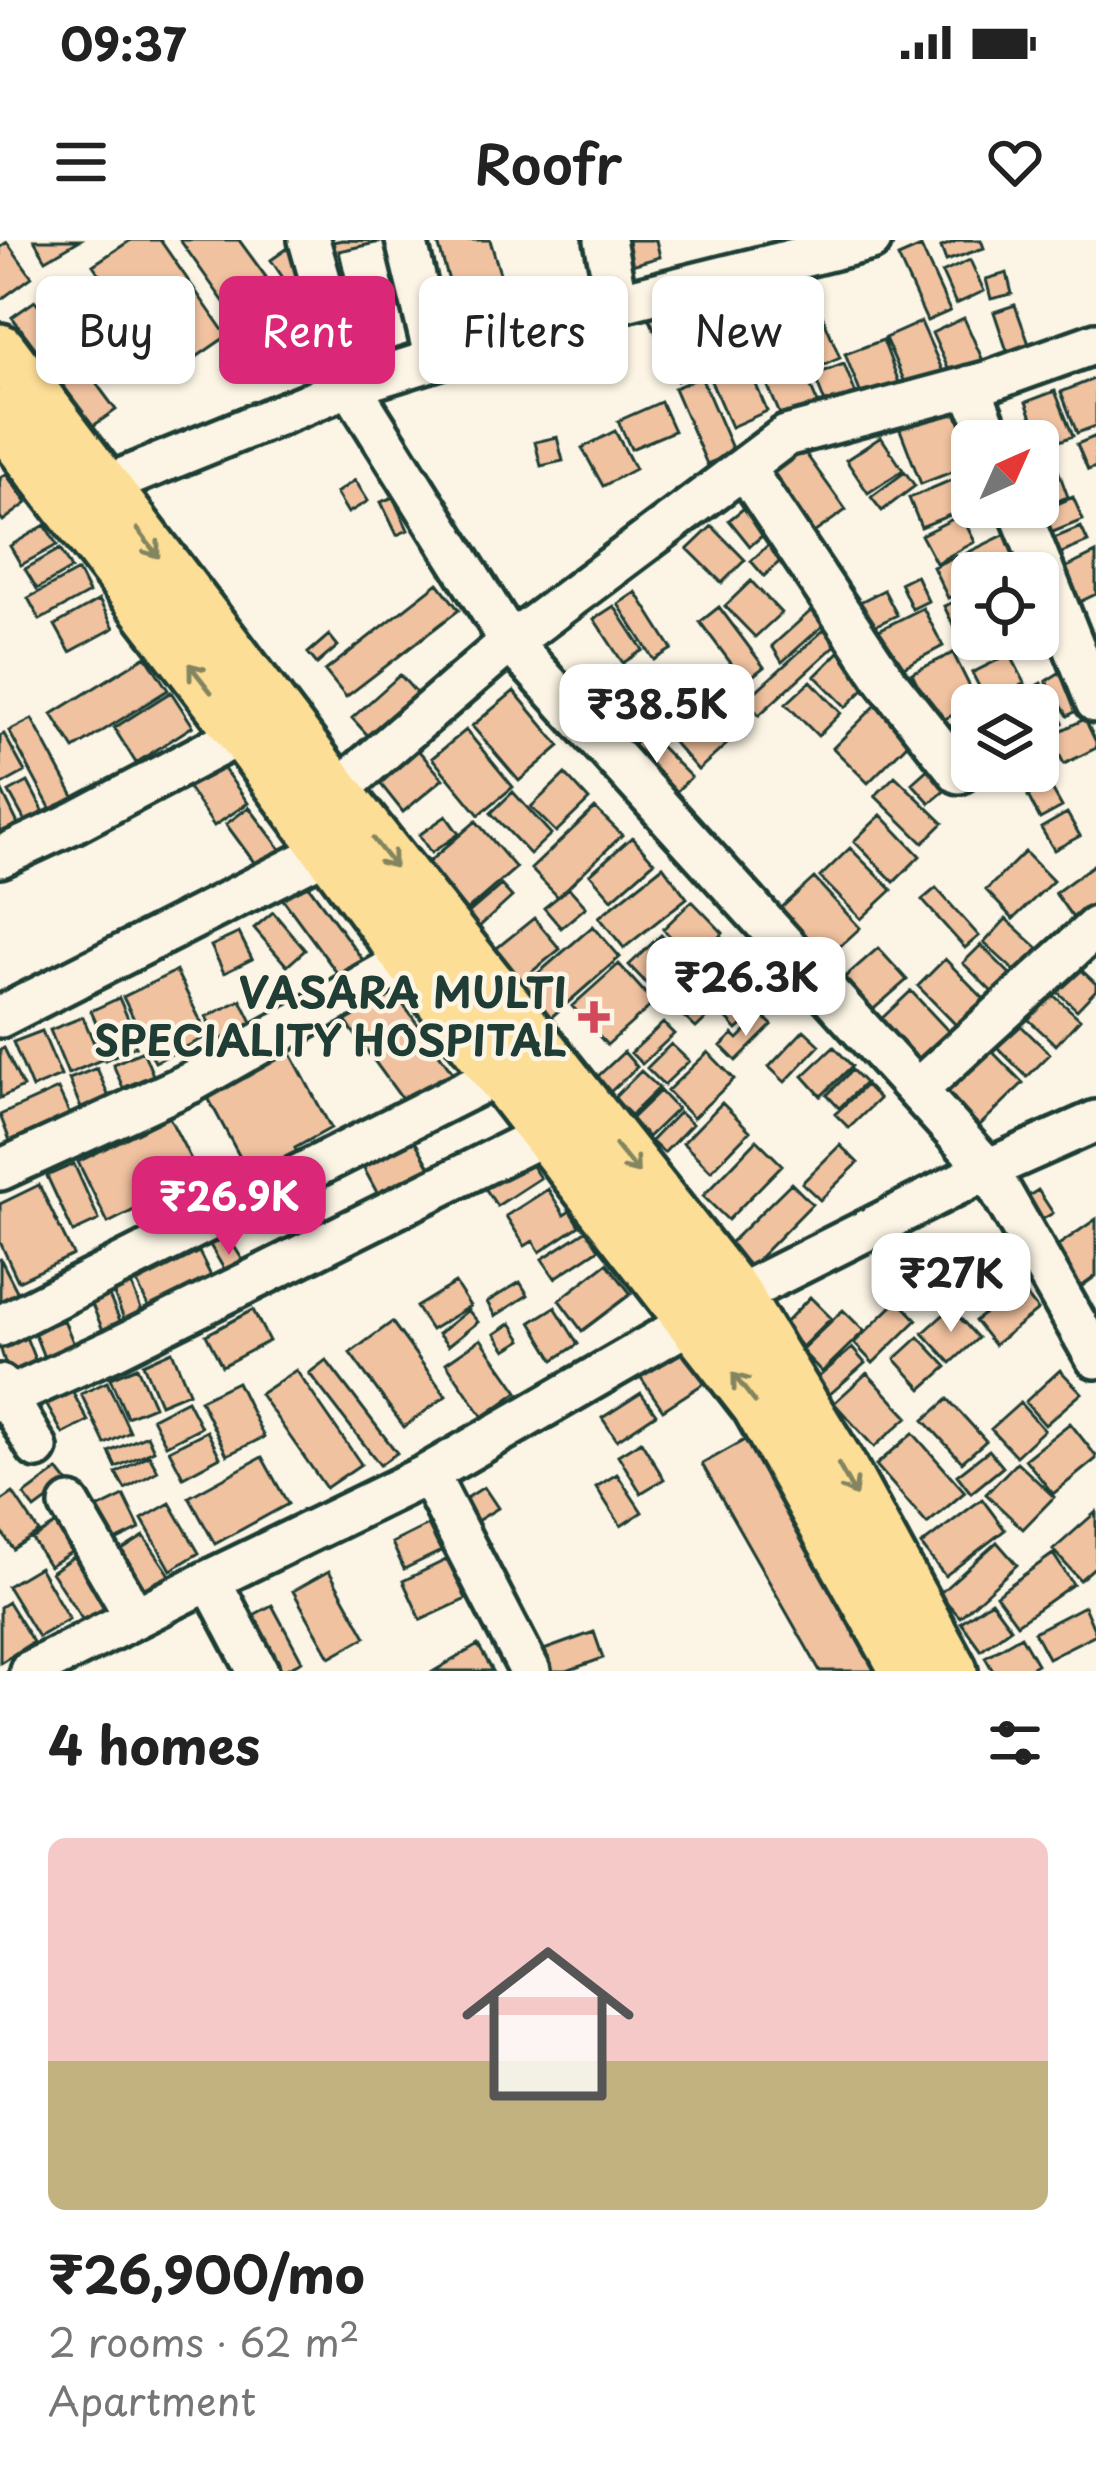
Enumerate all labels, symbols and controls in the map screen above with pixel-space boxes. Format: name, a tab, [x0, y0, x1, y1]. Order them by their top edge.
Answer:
text: 09:37	[60, 8, 186, 76]
text: Roofr	[474, 122, 622, 203]
icon: menu	[48, 129, 114, 195]
icon: heart	[982, 129, 1048, 195]
chip: Buy	[36, 276, 195, 384]
chip: Rent	[219, 276, 395, 384]
chip: Filters	[419, 276, 628, 384]
chip: New	[652, 276, 824, 384]
north arrow	[951, 420, 1059, 528]
map controls	[951, 420, 1059, 792]
one-way arrow	[134, 526, 160, 559]
button: locate	[951, 552, 1059, 660]
one-way arrow	[188, 662, 214, 695]
pin: ₹38.5K	[559, 664, 755, 766]
text: ₹38.5K	[586, 673, 728, 732]
button: layers	[951, 684, 1059, 792]
one-way arrow	[370, 837, 397, 869]
pin: ₹26.3K	[648, 937, 844, 1039]
text: ₹26.3K	[673, 946, 819, 1005]
place label: VASARA MULTI SPECIALITY HOSPITAL	[94, 959, 567, 1070]
marker: VASARA MULTI SPECIALITY HOSPITAL	[578, 1001, 610, 1033]
one-way arrow	[613, 1142, 640, 1174]
pin: ₹26.9K	[131, 1156, 327, 1258]
text: ₹26.9K	[159, 1165, 299, 1224]
pin: ₹27K	[880, 1233, 1022, 1335]
text: ₹27K	[899, 1242, 1004, 1301]
one-way arrow	[731, 1372, 758, 1404]
one-way arrow	[836, 1461, 859, 1496]
text: 4 homes	[48, 1705, 260, 1782]
icon: filters	[982, 1710, 1048, 1776]
icon: home	[440, 1916, 656, 2132]
text: ₹26,900/mo	[48, 2234, 365, 2311]
text: 2 rooms · 62 m²	[48, 2311, 360, 2370]
text: Apartment	[48, 2370, 256, 2429]

